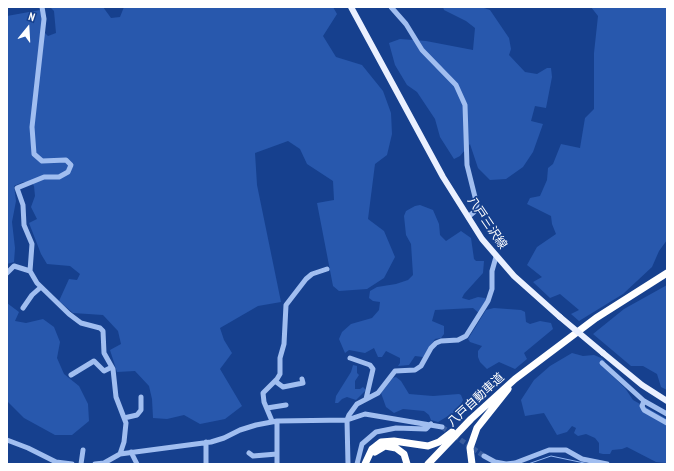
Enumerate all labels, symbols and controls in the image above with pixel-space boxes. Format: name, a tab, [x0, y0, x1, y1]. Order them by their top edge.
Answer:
north arrow	[8, 8, 48, 48]
text: N	[27, 9, 37, 24]
street label: 八戸三沢線	[464, 194, 510, 252]
street label: 八戸自動車道	[445, 370, 507, 430]

